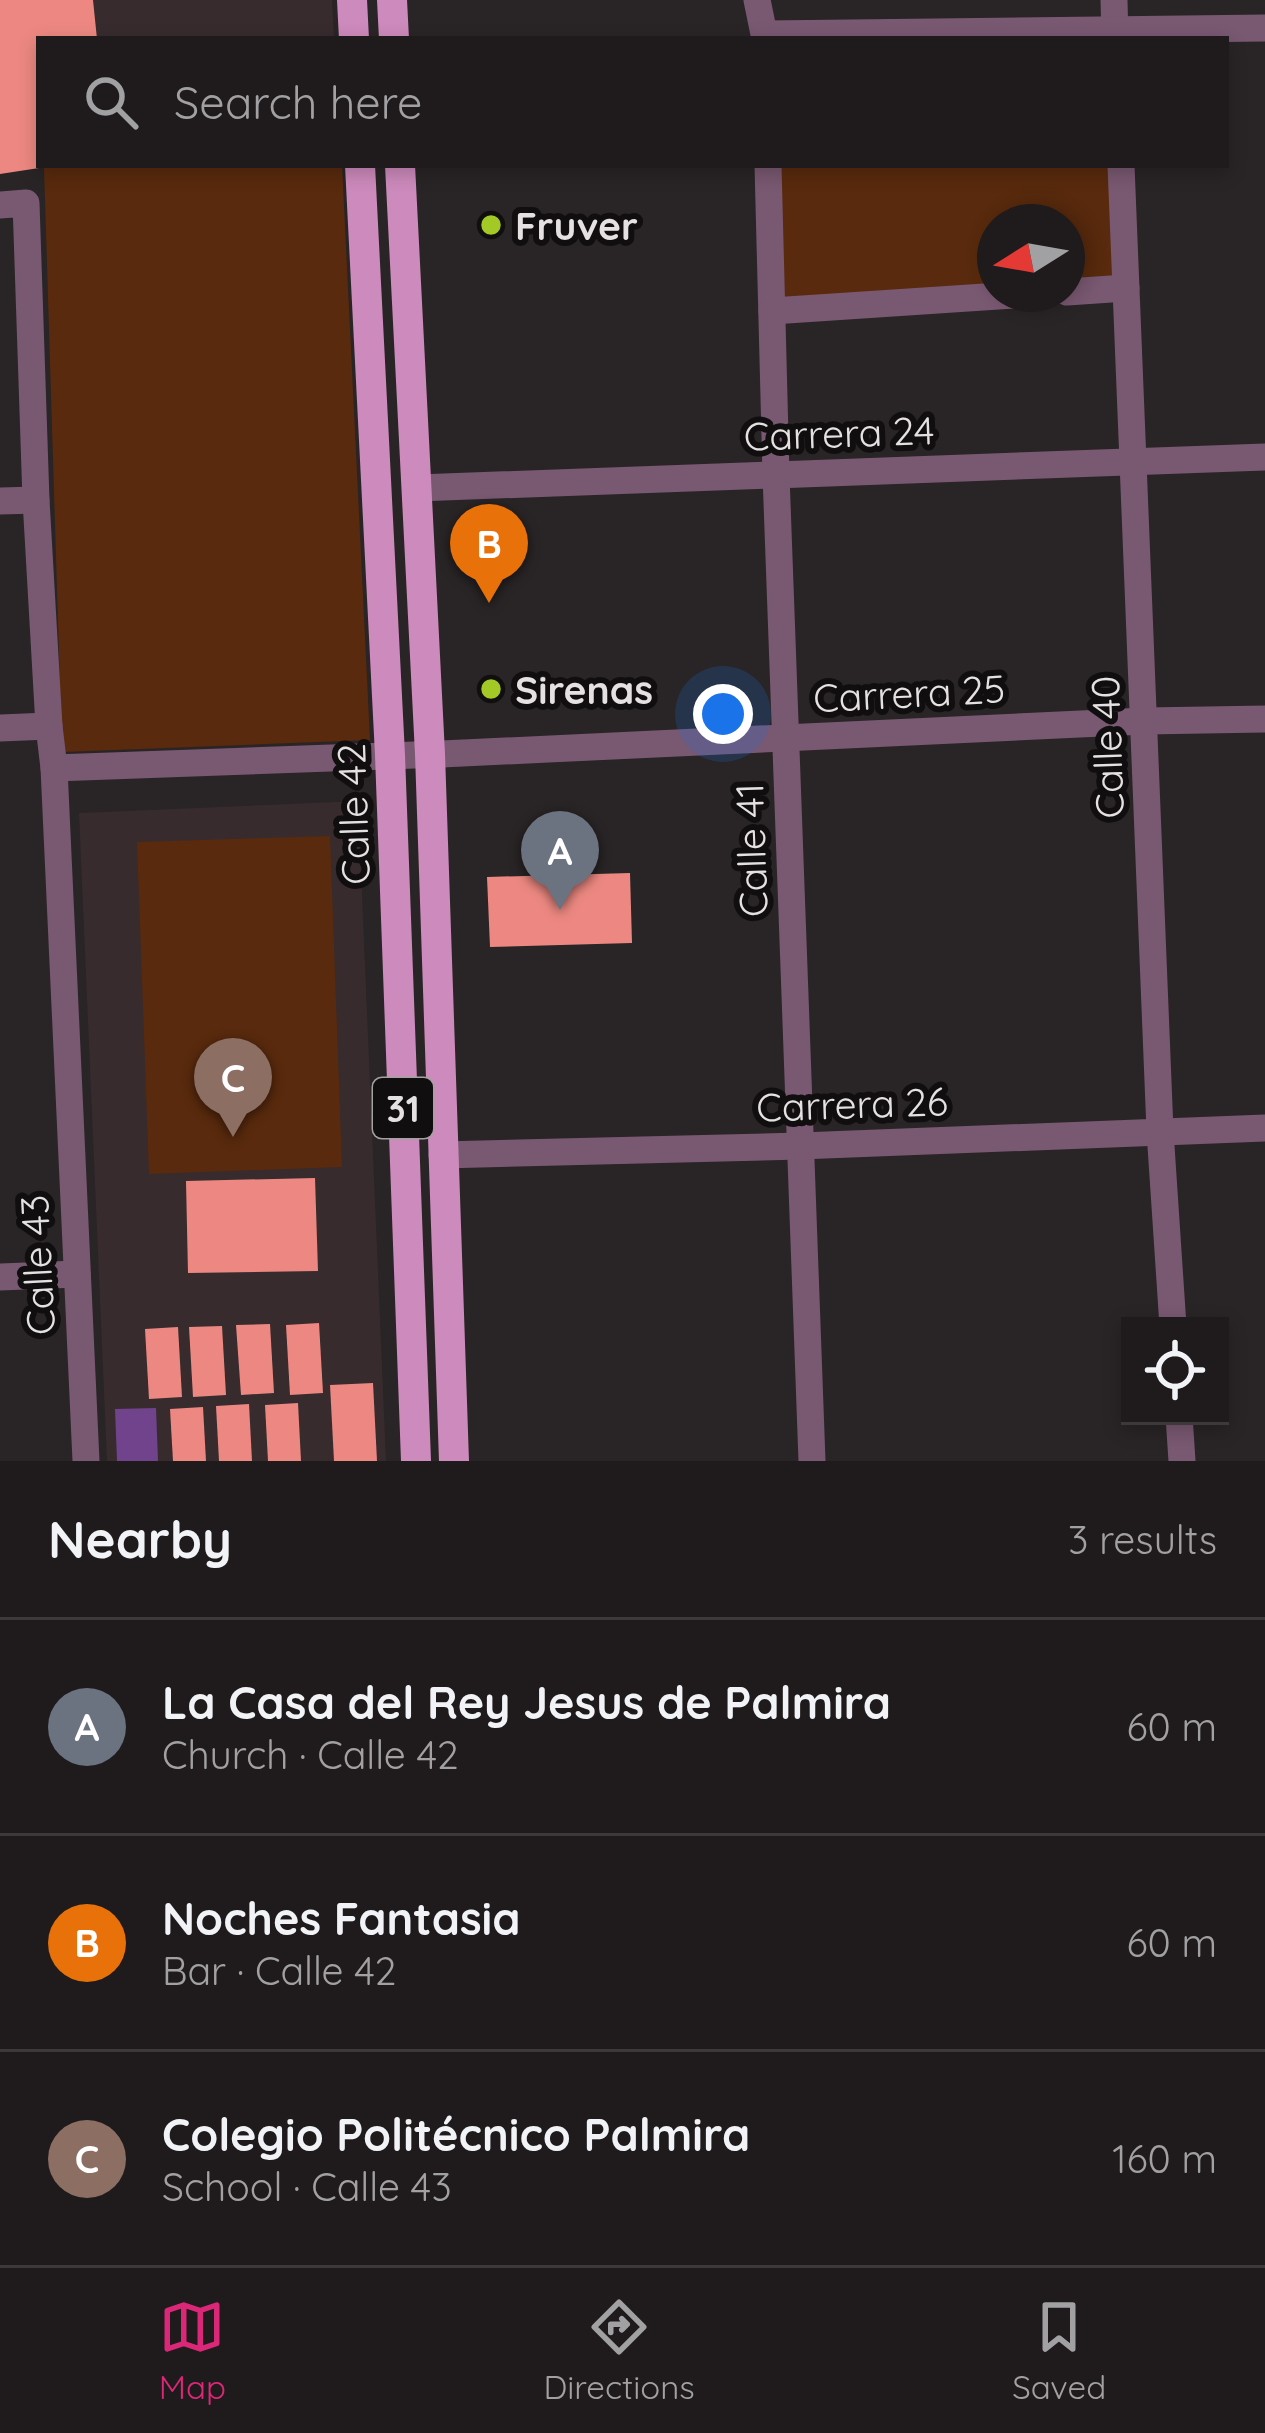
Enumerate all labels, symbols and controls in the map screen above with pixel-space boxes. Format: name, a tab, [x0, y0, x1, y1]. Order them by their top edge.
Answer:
search box	[36, 36, 1229, 168]
icon: search	[78, 69, 144, 135]
text: Search here	[174, 74, 422, 130]
place label: Fruver	[515, 201, 638, 250]
north arrow	[977, 204, 1085, 312]
marker: Fruver	[478, 212, 504, 238]
street label: Carrera 24	[743, 405, 935, 461]
pin: B	[450, 504, 528, 603]
street label: Carrera 25	[812, 664, 1006, 722]
place label: Sirenas	[515, 665, 653, 714]
street label: Calle 40	[1080, 675, 1134, 819]
marker: Sirenas	[478, 676, 504, 702]
your location	[693, 684, 753, 744]
street label: Calle 42	[326, 742, 380, 886]
street label: Calle 41	[724, 782, 778, 918]
pin: A	[521, 811, 599, 910]
pin: C	[194, 1038, 272, 1137]
street label: Carrera 26	[755, 1076, 949, 1132]
road number: 31	[373, 1078, 433, 1138]
street label: Calle 43	[9, 1194, 65, 1336]
map controls	[1121, 1317, 1229, 1425]
button: locate	[1121, 1317, 1229, 1425]
text: Nearby	[48, 1507, 232, 1571]
text: 3 results	[1068, 1515, 1217, 1564]
text: La Casa del Rey Jesus de Palmira	[162, 1674, 891, 1730]
text: A	[75, 1702, 99, 1751]
text: 60 m	[1127, 1702, 1217, 1751]
text: Church · Calle 42	[162, 1730, 459, 1779]
text: Noches Fantasia	[162, 1890, 520, 1946]
text: B	[74, 1918, 100, 1967]
text: 60 m	[1127, 1918, 1217, 1967]
text: Bar · Calle 42	[162, 1946, 396, 1995]
text: Colegio Politécnico Palmira	[162, 2106, 750, 2162]
text: C	[75, 2134, 99, 2183]
text: 160 m	[1112, 2134, 1217, 2183]
text: School · Calle 43	[162, 2162, 452, 2211]
tab: Map	[159, 2294, 226, 2407]
tab: Directions	[543, 2294, 695, 2407]
tab: Saved	[1012, 2294, 1106, 2407]

